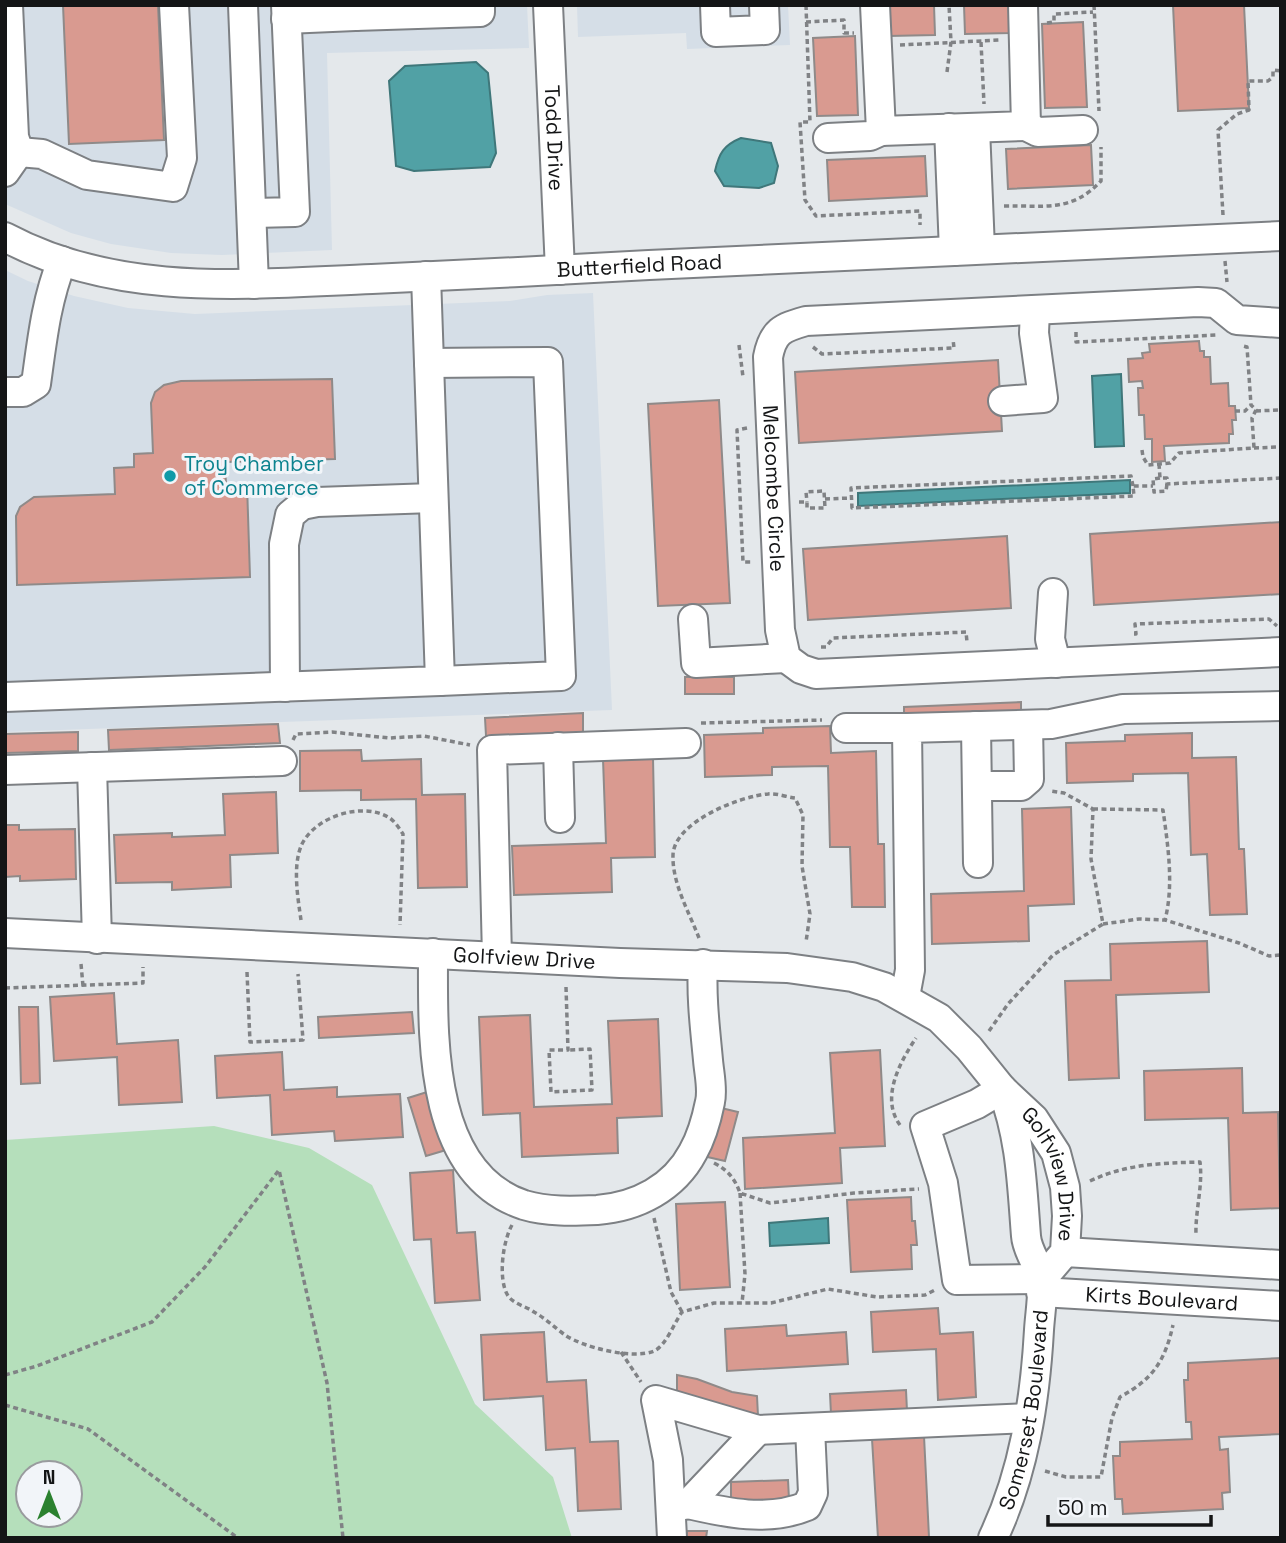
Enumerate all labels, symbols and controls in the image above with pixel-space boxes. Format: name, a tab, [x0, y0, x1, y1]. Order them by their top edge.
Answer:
street label: Todd Drive	[539, 84, 570, 191]
street label: Butterfield Road	[556, 248, 723, 283]
street label: Melcombe Circle	[757, 404, 791, 572]
place label: Troy Chamber of Commerce	[184, 450, 324, 501]
marker: Troy Chamber of Commerce	[162, 468, 178, 484]
street label: Golfview Drive	[453, 941, 596, 975]
street label: Golfview Drive	[1016, 1100, 1081, 1242]
street label: Kirts Boulevard	[1085, 1281, 1239, 1316]
street label: Somerset Boulevard	[992, 1308, 1054, 1514]
north arrow	[14, 1459, 84, 1529]
text: N	[43, 1465, 55, 1490]
scale bar	[1048, 1484, 1211, 1528]
text: 50 m	[1058, 1494, 1108, 1521]

